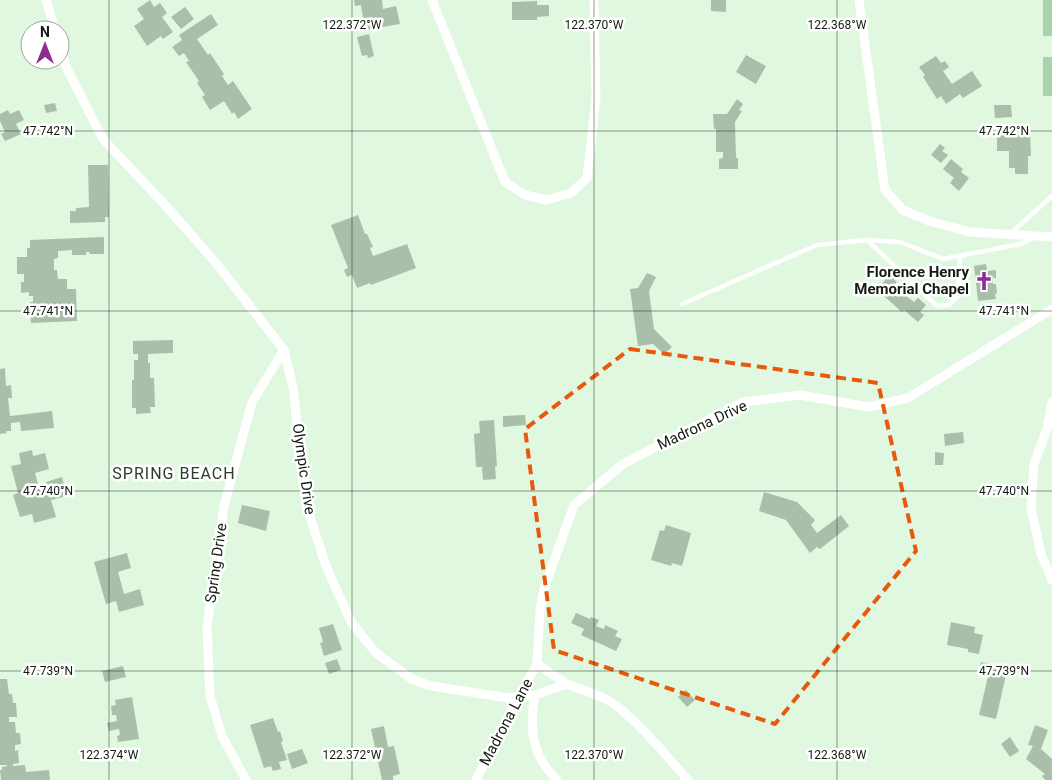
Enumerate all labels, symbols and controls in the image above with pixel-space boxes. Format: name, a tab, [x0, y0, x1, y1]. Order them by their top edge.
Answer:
text: 122.372°W	[323, 18, 382, 32]
text: 122.370°W	[565, 18, 624, 32]
text: 122.368°W	[808, 18, 867, 32]
north arrow	[20, 20, 70, 70]
text: N	[40, 24, 50, 40]
text: 47.742°N	[23, 124, 73, 138]
text: 47.742°N	[979, 124, 1029, 138]
place label: Florence Henry Memorial Chapel	[854, 263, 969, 298]
church icon: Florence Henry Memorial Chapel	[973, 270, 995, 292]
text: 47.741°N	[23, 304, 73, 318]
text: 47.741°N	[979, 304, 1029, 318]
street label: Madrona Drive	[654, 396, 750, 454]
street label: Olympic Drive	[289, 422, 319, 516]
district label: SPRING BEACH	[112, 464, 236, 483]
text: 47.740°N	[23, 484, 73, 498]
text: 47.740°N	[979, 484, 1029, 498]
street label: Spring Drive	[202, 522, 230, 604]
text: 47.739°N	[23, 664, 73, 678]
text: 47.739°N	[979, 664, 1029, 678]
street label: Madrona Lane	[476, 675, 536, 769]
text: 122.374°W	[80, 748, 139, 762]
text: 122.372°W	[323, 748, 382, 762]
text: 122.370°W	[565, 748, 624, 762]
text: 122.368°W	[808, 748, 867, 762]

